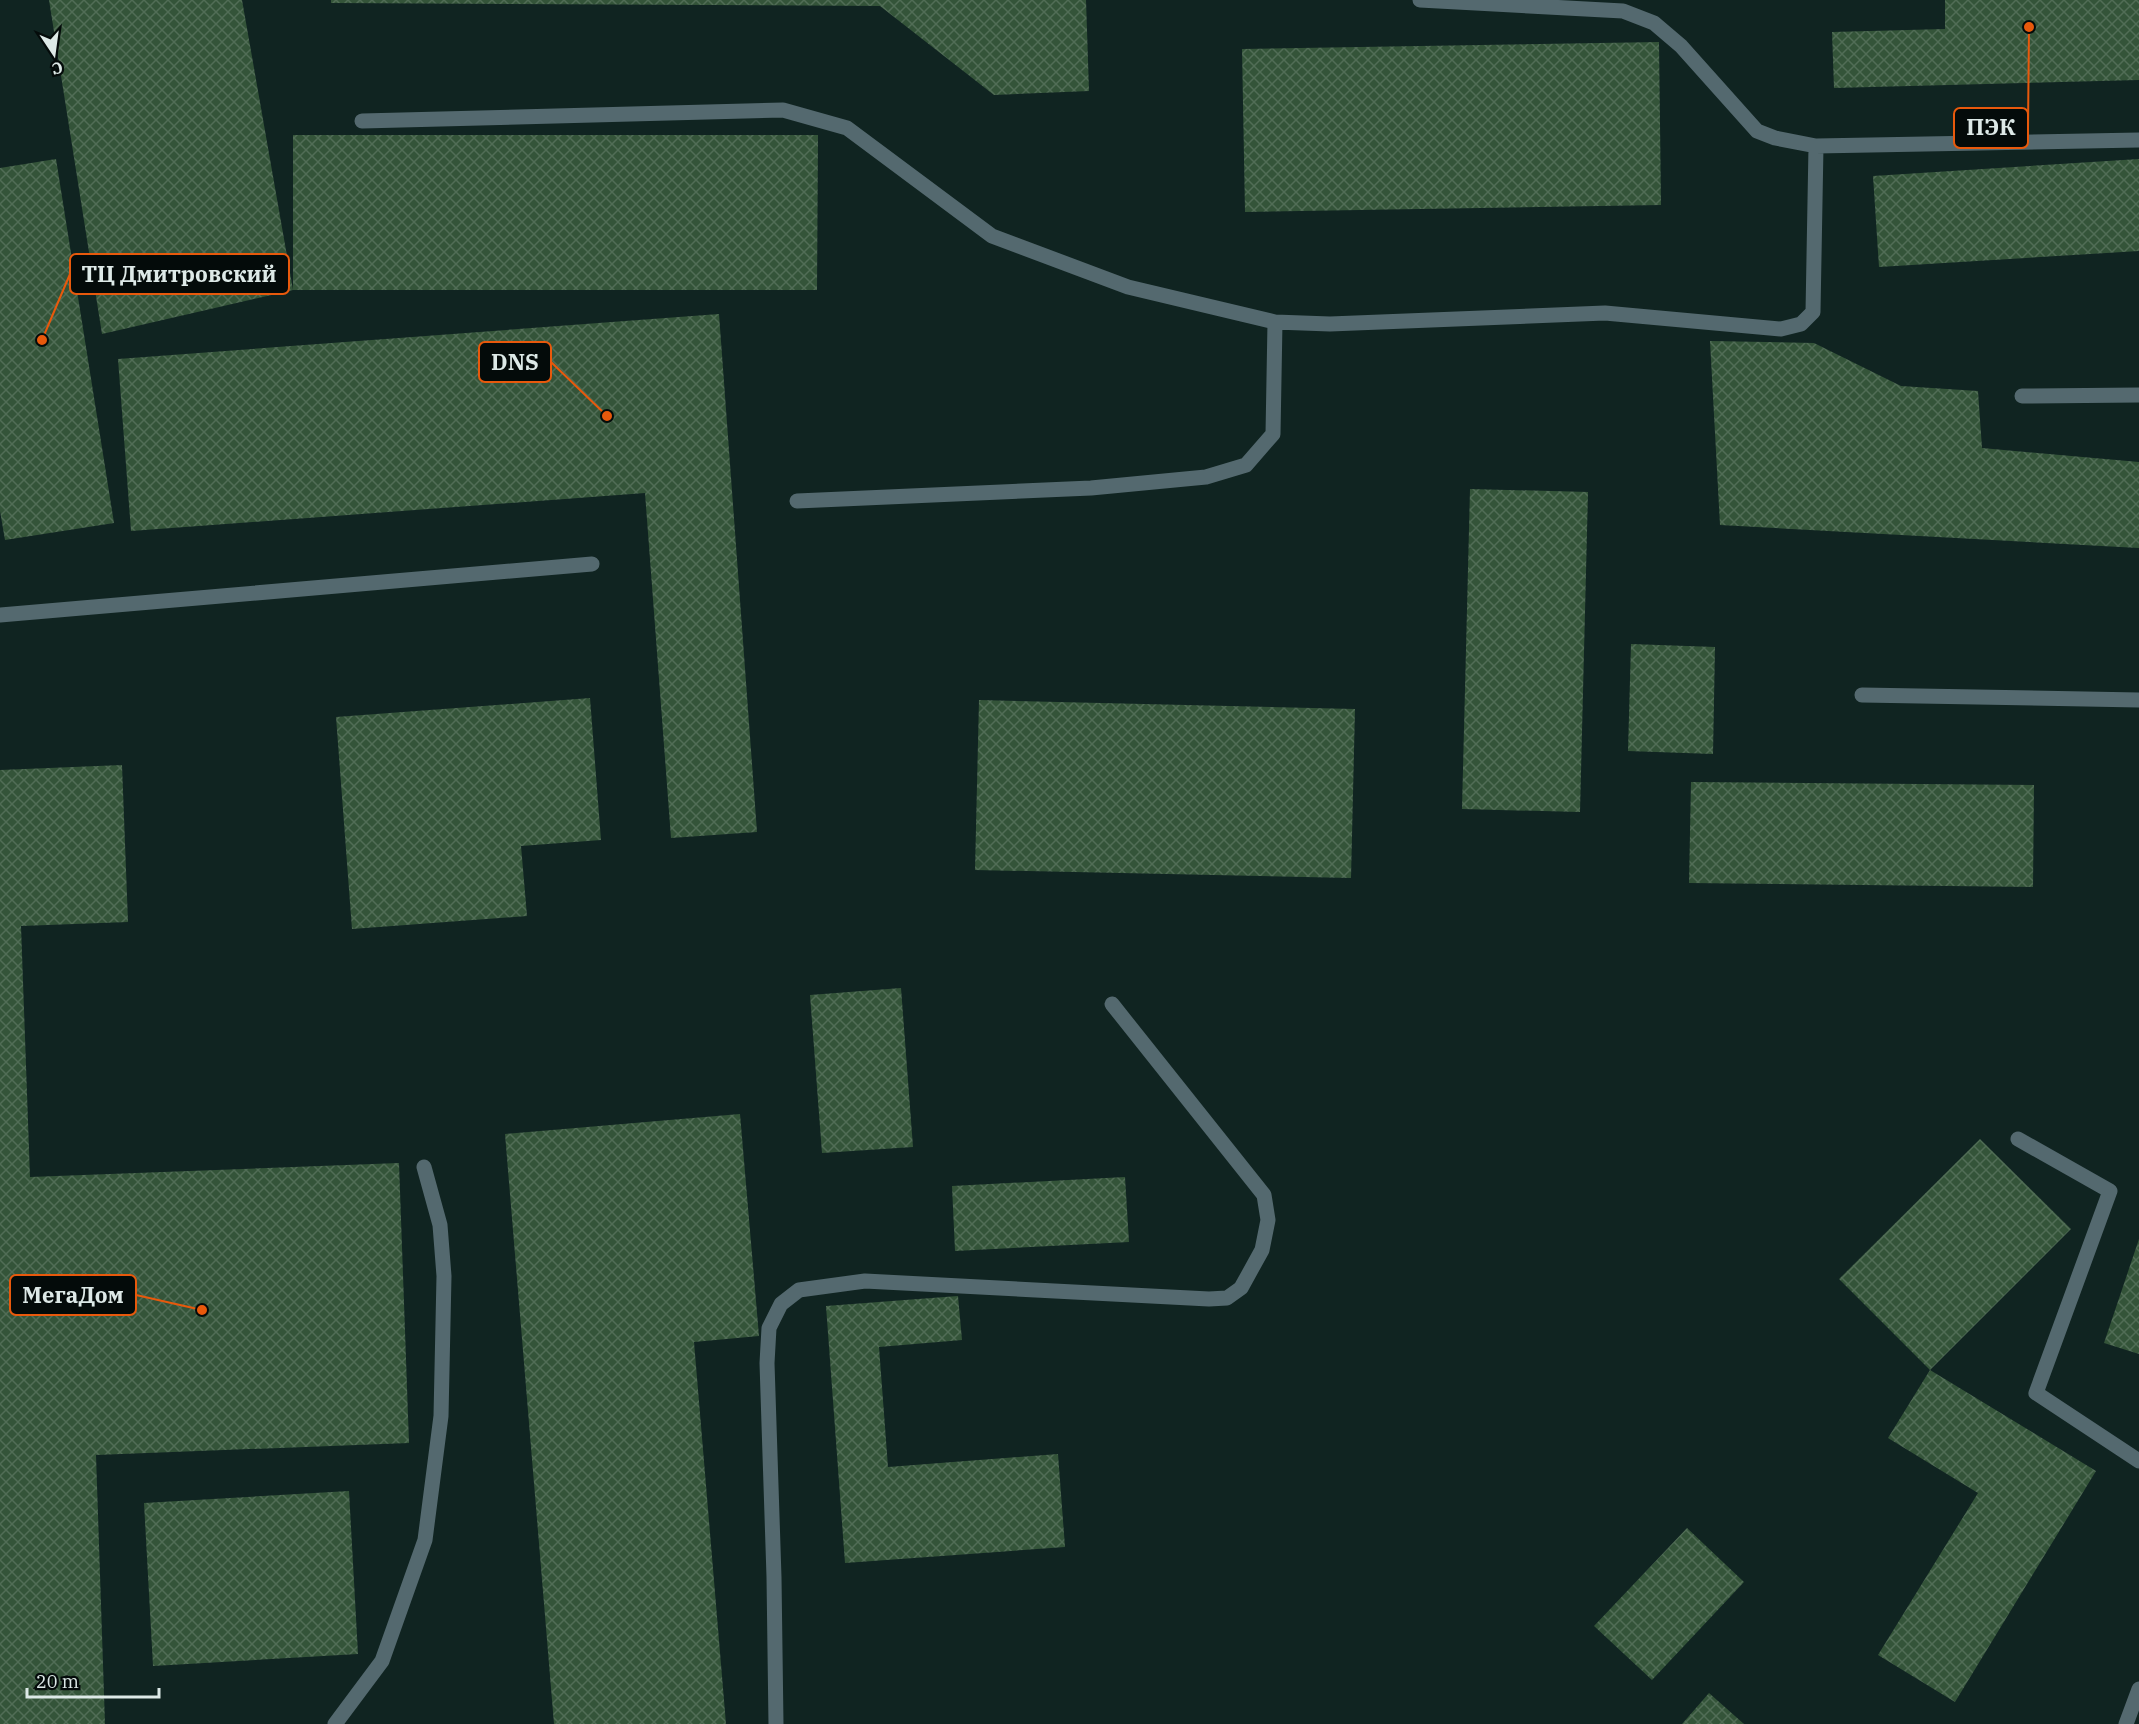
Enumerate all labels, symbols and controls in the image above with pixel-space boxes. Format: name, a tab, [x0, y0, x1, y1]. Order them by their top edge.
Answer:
north arrow	[24, 24, 84, 84]
text: С	[50, 58, 65, 80]
callout: ПЭК	[1954, 108, 2028, 148]
text: ПЭК	[1966, 112, 2016, 141]
callout: ТЦ Дмитровский	[70, 254, 289, 294]
text: ТЦ Дмитровский	[81, 259, 277, 288]
callout: DNS	[479, 342, 551, 382]
text: DNS	[491, 347, 539, 376]
callout: МегаДом	[10, 1275, 136, 1315]
text: МегаДом	[22, 1280, 124, 1309]
scale bar	[27, 1661, 159, 1699]
text: 20 m	[36, 1670, 79, 1693]

